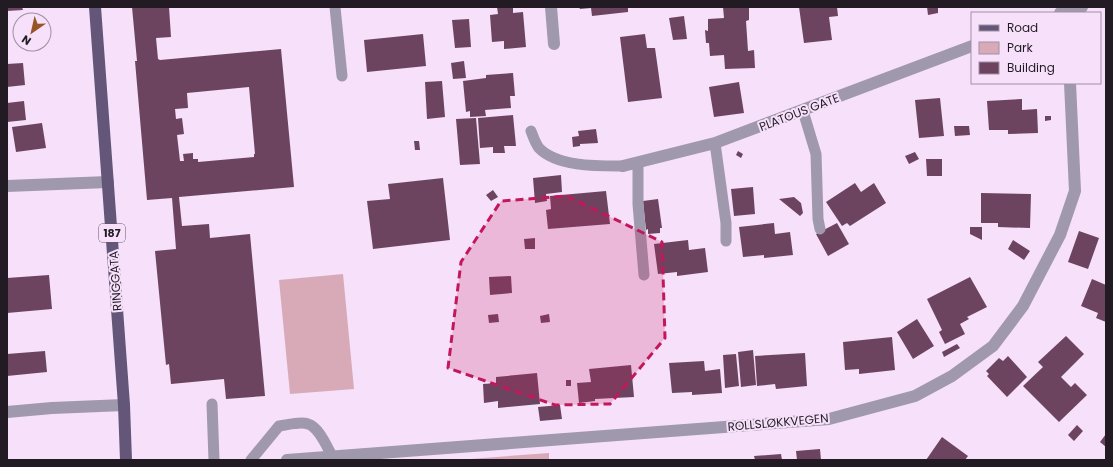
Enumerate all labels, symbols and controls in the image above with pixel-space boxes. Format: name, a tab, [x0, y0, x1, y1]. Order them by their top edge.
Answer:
north arrow	[12, 12, 52, 52]
legend	[971, 12, 1101, 84]
text: Road	[1007, 19, 1038, 36]
text: N	[19, 31, 34, 49]
text: Park	[1007, 39, 1034, 56]
text: Building	[1007, 59, 1055, 76]
street label: PLATOUS GATE	[756, 89, 842, 135]
road number: 187	[99, 224, 125, 242]
street label: RINGGATA	[104, 250, 126, 312]
street label: ROLLSLØKKVEGEN	[727, 409, 829, 435]

